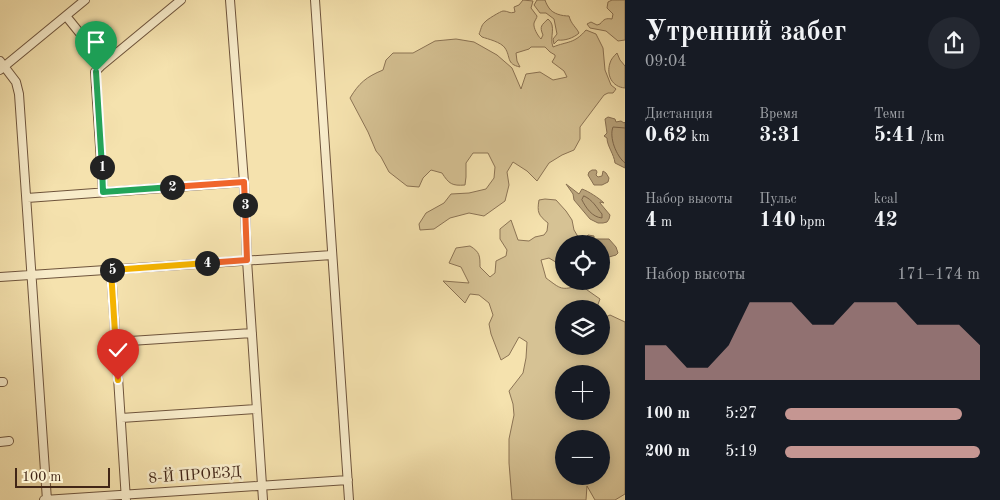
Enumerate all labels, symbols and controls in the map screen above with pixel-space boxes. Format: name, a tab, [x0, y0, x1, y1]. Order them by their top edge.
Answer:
button: share	[928, 17, 980, 69]
text: Утренний забег	[645, 19, 846, 47]
pin	[75, 21, 117, 72]
icon: arrive	[82, 28, 110, 56]
text: 09:04	[645, 54, 687, 70]
text: Дистанция	[645, 107, 713, 121]
text: Время	[759, 107, 798, 121]
text: Темп	[874, 107, 905, 121]
text: 0.62	[645, 125, 687, 146]
text: 3:31	[759, 125, 802, 146]
text: 5:41	[874, 125, 916, 146]
text: km	[687, 130, 710, 144]
text: /km	[916, 130, 945, 144]
pin: 1	[90, 154, 114, 180]
text: 1	[98, 160, 107, 174]
pin: 2	[160, 174, 184, 200]
text: 2	[168, 180, 177, 194]
pin: 3	[232, 192, 258, 218]
text: Набор высоты	[645, 192, 733, 206]
text: Пульс	[759, 192, 797, 206]
text: kcal	[874, 192, 898, 206]
text: 3	[241, 198, 250, 212]
text: 4	[645, 210, 657, 231]
text: 140	[759, 210, 796, 231]
text: 42	[874, 210, 898, 231]
text: m	[657, 215, 672, 229]
text: bpm	[796, 215, 825, 229]
map controls	[555, 235, 610, 485]
button: locate	[555, 235, 610, 290]
pin: 4	[194, 250, 220, 276]
text: 4	[203, 256, 212, 270]
pin: 5	[100, 258, 124, 282]
text: 5	[108, 263, 117, 277]
text: Набор высоты	[645, 267, 745, 283]
text: 171–174 m	[897, 267, 980, 283]
button: layers	[555, 300, 610, 355]
pin	[97, 329, 139, 380]
icon: check	[104, 336, 132, 364]
button: +	[555, 365, 610, 420]
text: 100 m	[645, 406, 690, 422]
text: 5:27	[725, 406, 757, 422]
button: −	[555, 430, 610, 485]
text: 200 m	[645, 444, 690, 460]
text: 5:19	[725, 444, 757, 460]
street label: 8-Й ПРОЕЗД	[148, 461, 242, 487]
scale bar	[15, 465, 110, 488]
text: 100 m	[22, 470, 61, 484]

